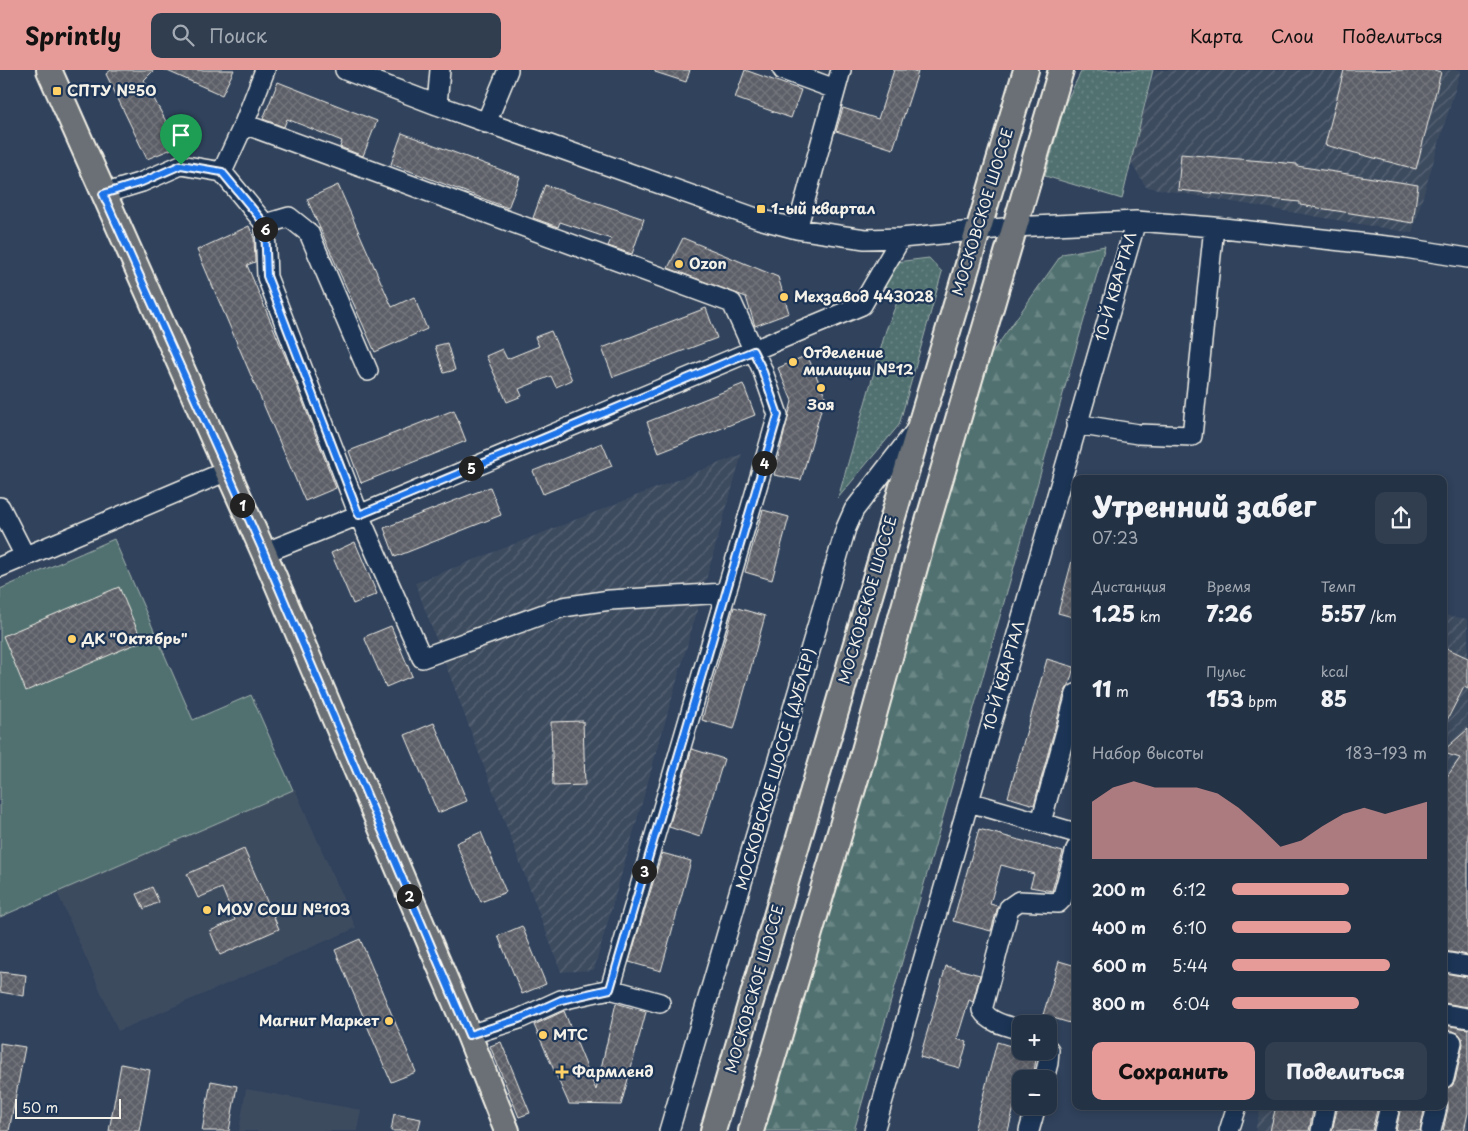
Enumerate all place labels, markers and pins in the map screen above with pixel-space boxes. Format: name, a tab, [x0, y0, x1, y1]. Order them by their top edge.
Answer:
place label: СПТУ №50	[67, 78, 156, 101]
marker: СПТУ №50	[51, 85, 63, 97]
pin	[160, 114, 202, 165]
place label: 1-ый квартал	[771, 196, 875, 219]
marker: 1-ый квартал	[755, 203, 767, 215]
pin: 6	[252, 216, 278, 242]
place label: Ozon	[689, 251, 727, 274]
marker: Ozon	[673, 258, 685, 270]
place label: Мехзавод 443028	[794, 284, 934, 307]
marker: Мехзавод 443028	[778, 291, 790, 303]
place label: Отделение милиции №12	[803, 340, 914, 380]
marker: Отделение милиции №12	[787, 356, 799, 368]
marker: Зоя	[815, 382, 827, 394]
place label: Зоя	[806, 392, 835, 415]
pin: 4	[752, 450, 776, 476]
pin: 5	[458, 456, 484, 480]
pin: 1	[230, 492, 254, 518]
place label: ДК "Октябрь"	[81, 626, 188, 649]
marker: ДК "Октябрь"	[66, 633, 78, 645]
pin: 3	[632, 858, 656, 884]
pin: 2	[396, 884, 422, 908]
place label: МОУ СОШ №103	[217, 897, 350, 920]
marker: МОУ СОШ №103	[201, 904, 213, 916]
place label: Магнит Маркет	[259, 1008, 380, 1031]
marker: Магнит Маркет	[383, 1015, 395, 1027]
place label: МТС	[553, 1022, 588, 1045]
marker: МТС	[537, 1029, 549, 1041]
place label: Фармленд	[572, 1059, 654, 1082]
marker: Фармленд	[556, 1066, 568, 1078]

